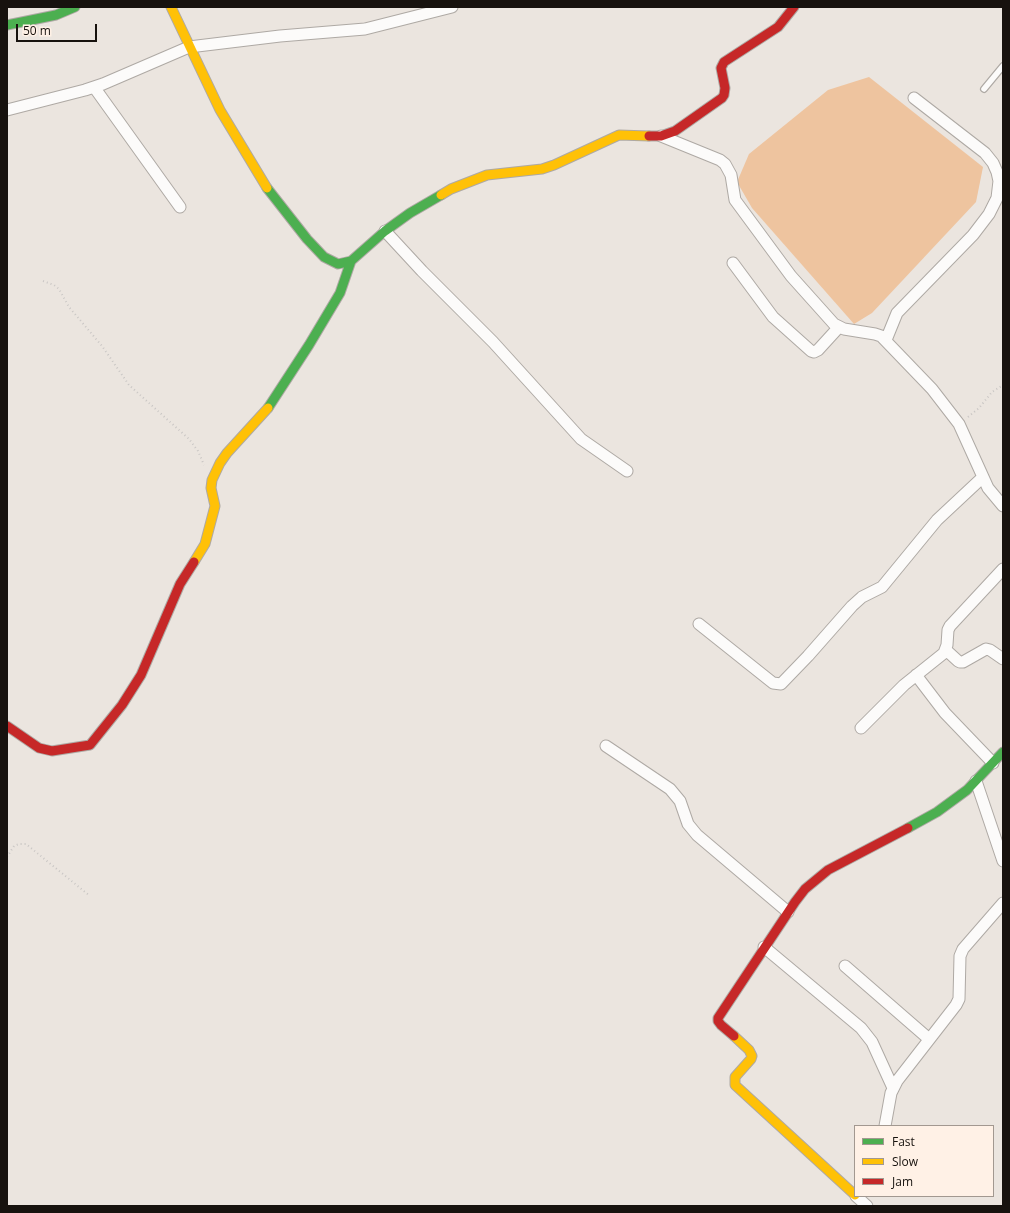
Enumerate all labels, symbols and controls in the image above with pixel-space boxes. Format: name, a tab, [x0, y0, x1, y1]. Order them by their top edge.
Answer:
scale bar	[18, 16, 99, 42]
text: 50 m	[23, 22, 51, 39]
legend	[854, 1125, 994, 1197]
text: Fast	[892, 1133, 915, 1150]
text: Slow	[892, 1153, 918, 1170]
text: Jam	[892, 1173, 913, 1190]

